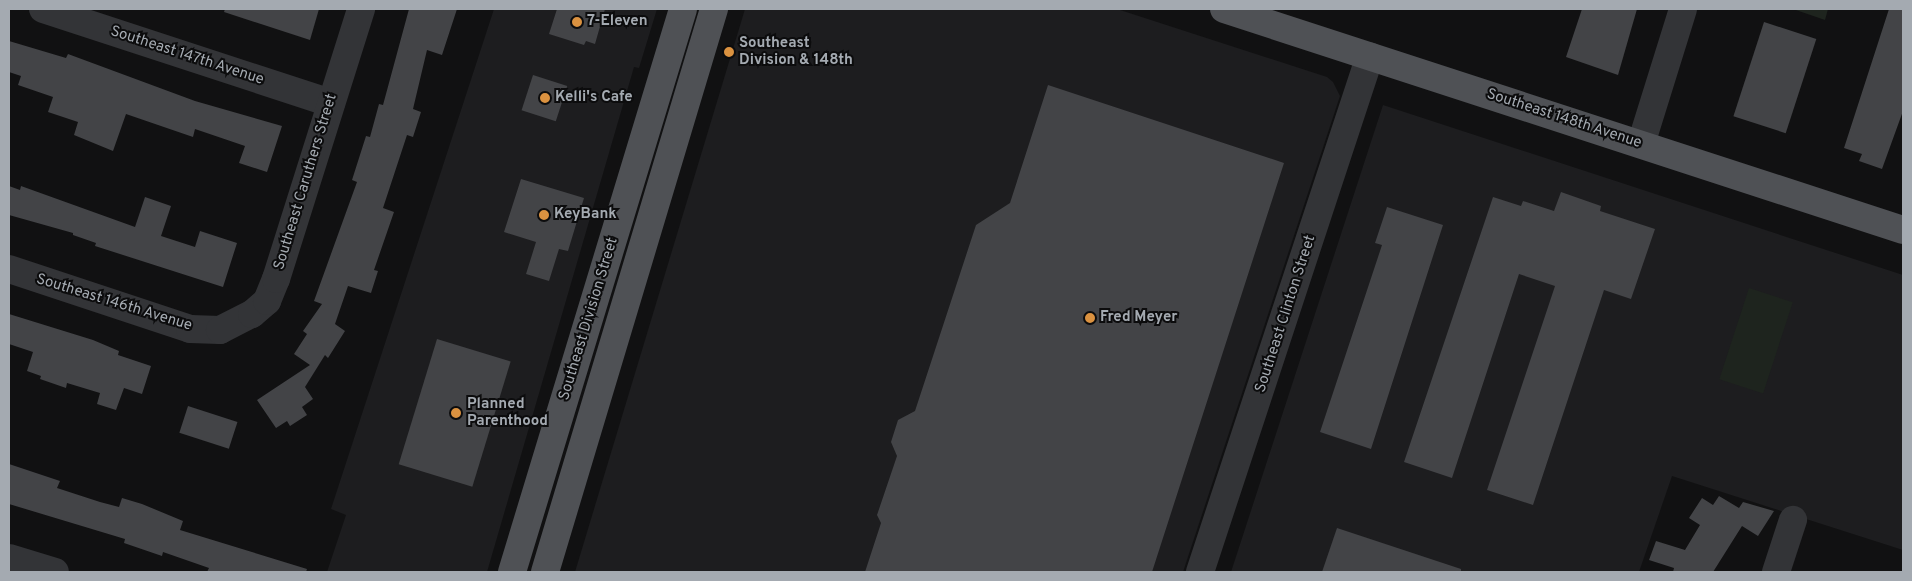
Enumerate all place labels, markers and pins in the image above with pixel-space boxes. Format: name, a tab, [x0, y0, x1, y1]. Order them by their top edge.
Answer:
place label: 7-Eleven	[587, 13, 648, 31]
marker: 7-Eleven	[571, 16, 583, 28]
place label: Southeast Division & 148th	[739, 34, 853, 69]
marker: Southeast Division & 148th	[723, 46, 735, 58]
place label: Kelli's Cafe	[555, 89, 633, 107]
marker: Kelli's Cafe	[539, 92, 551, 104]
place label: KeyBank	[554, 206, 617, 224]
marker: KeyBank	[538, 209, 550, 221]
place label: Fred Meyer	[1100, 309, 1178, 327]
marker: Fred Meyer	[1084, 312, 1096, 324]
place label: Planned Parenthood	[467, 395, 548, 430]
marker: Planned Parenthood	[449, 406, 463, 420]

